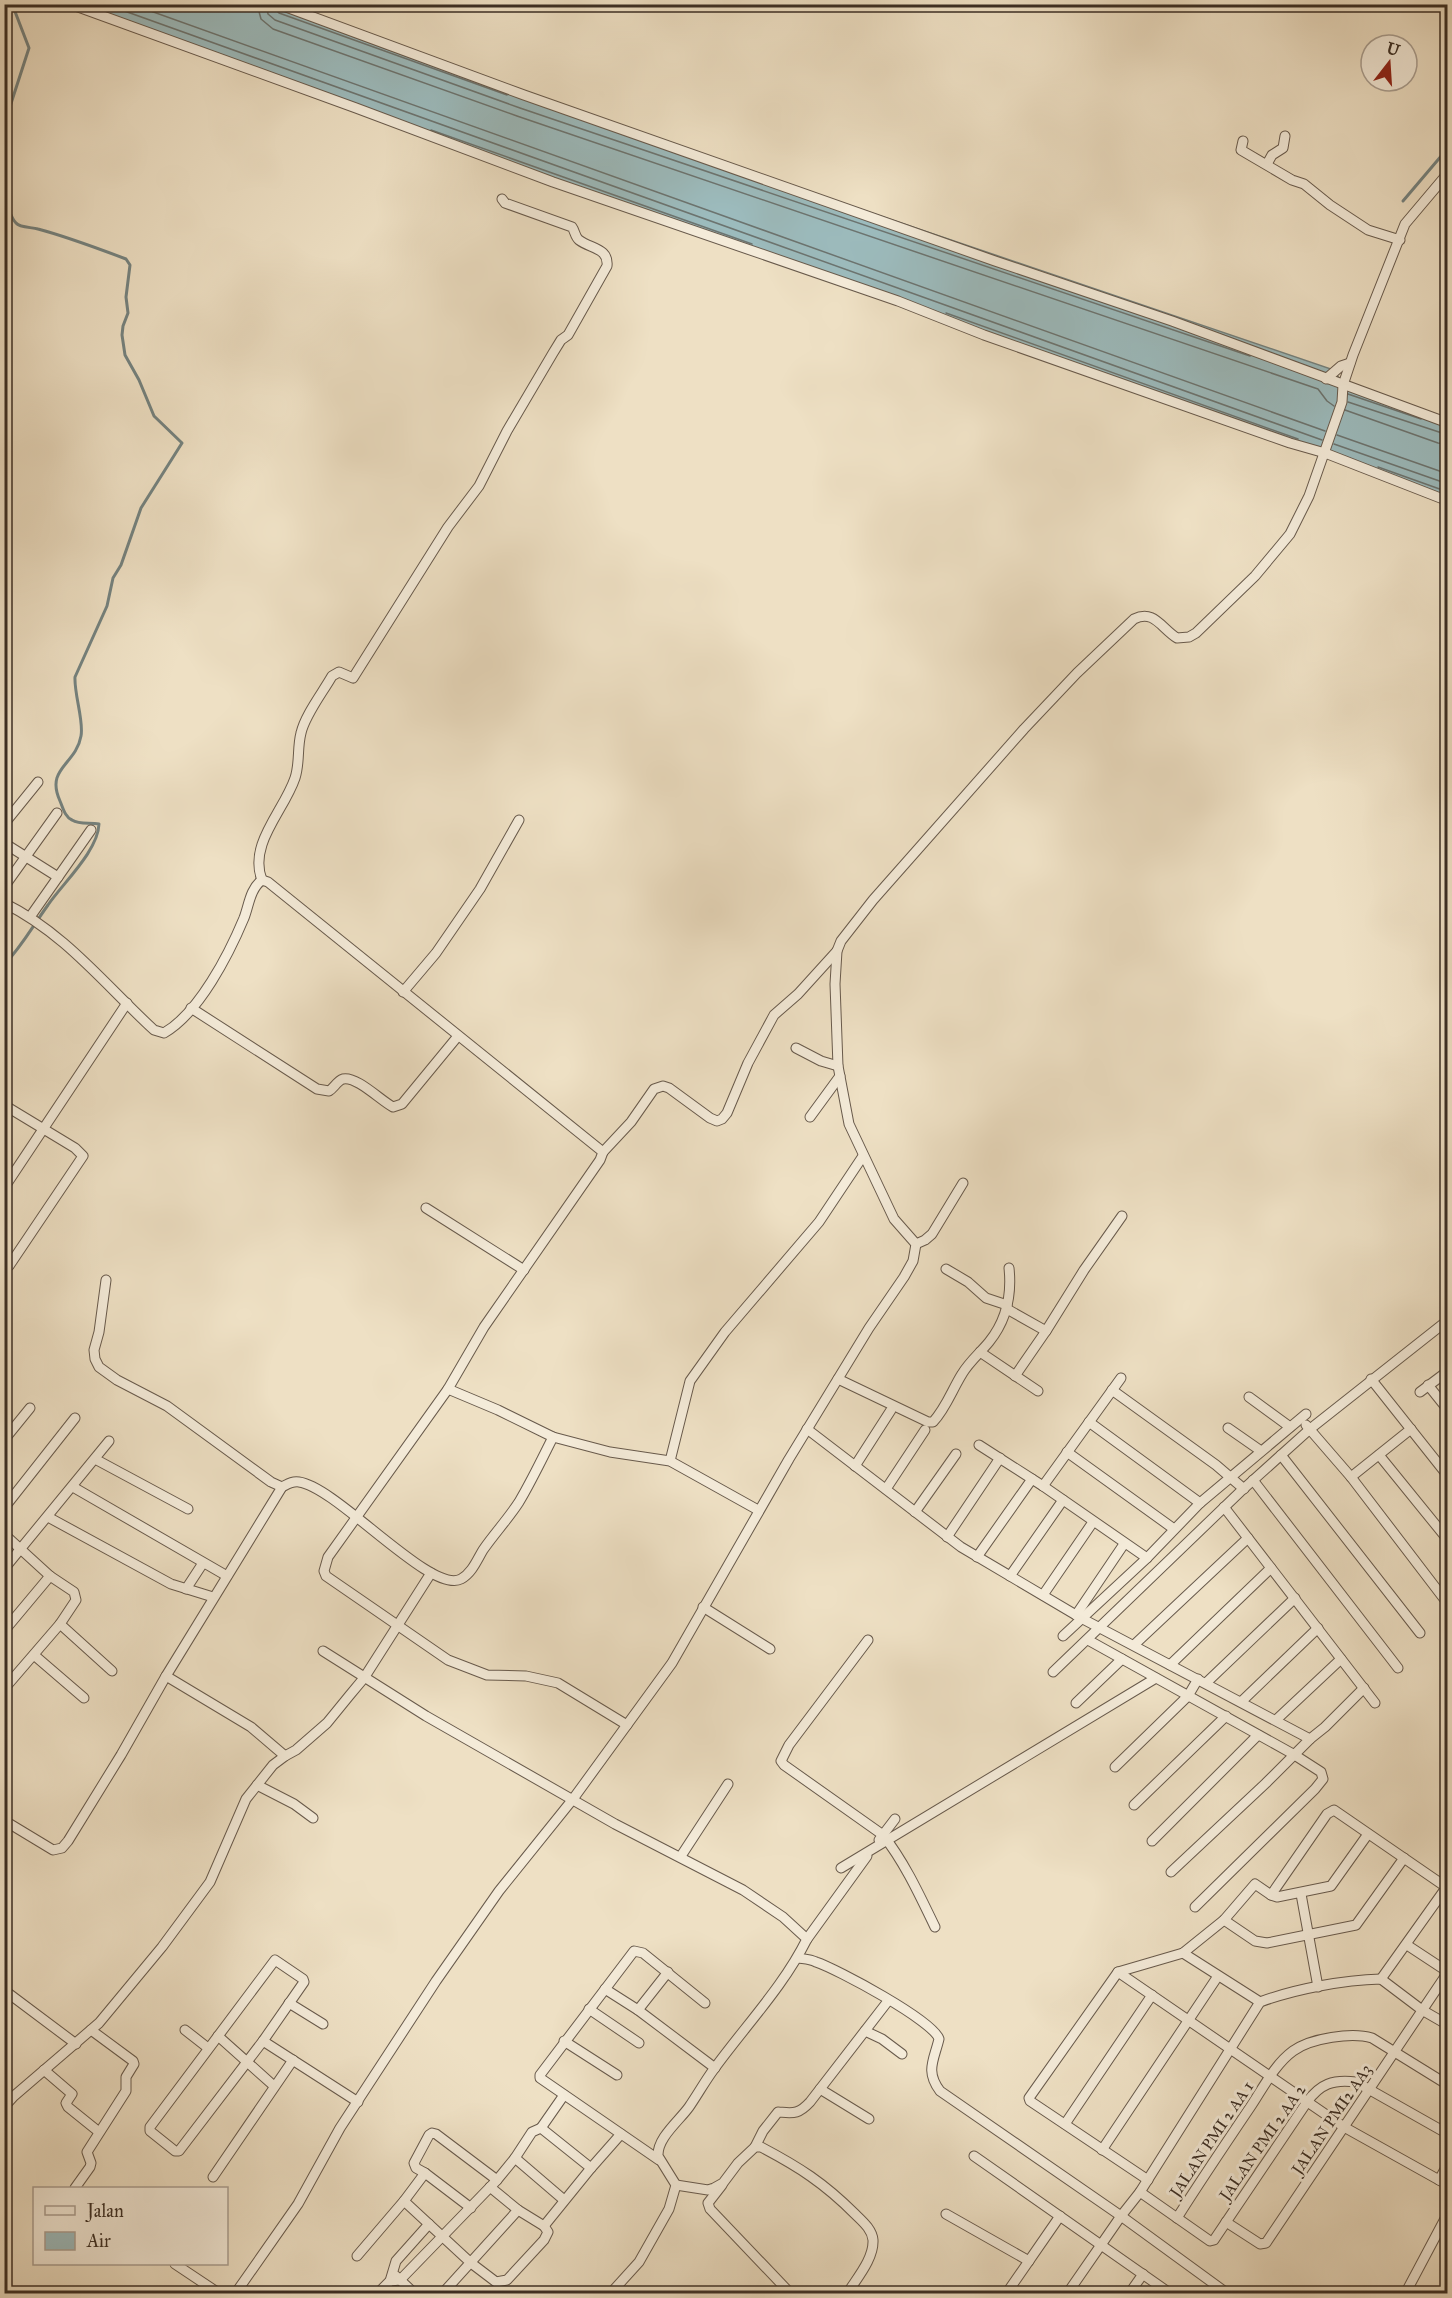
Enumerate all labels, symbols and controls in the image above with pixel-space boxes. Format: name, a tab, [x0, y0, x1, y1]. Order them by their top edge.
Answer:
north arrow	[1359, 33, 1419, 93]
text: U	[1384, 38, 1402, 60]
street label: JALAN PMI2 AA3	[1286, 2061, 1376, 2180]
street label: JALAN PMI 2 AA 1	[1164, 2078, 1258, 2203]
street label: JALAN PMI 2 AA 2	[1214, 2081, 1310, 2206]
legend	[33, 2187, 228, 2265]
text: Jalan	[85, 2200, 124, 2223]
text: Air	[86, 2230, 111, 2252]

